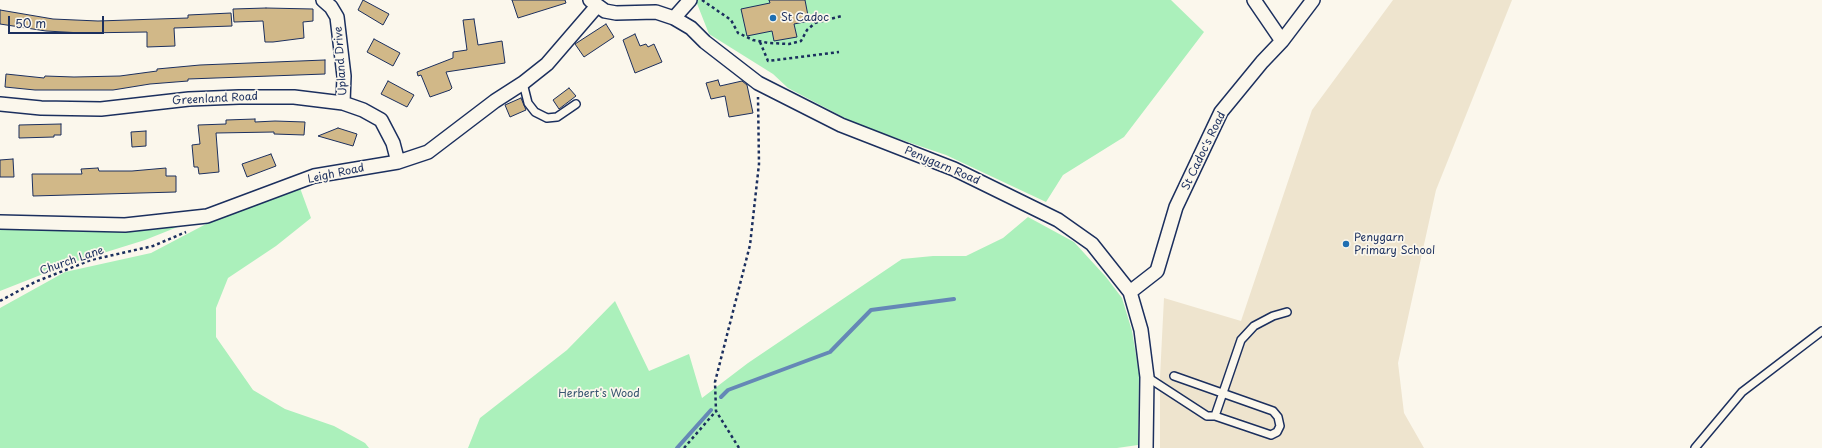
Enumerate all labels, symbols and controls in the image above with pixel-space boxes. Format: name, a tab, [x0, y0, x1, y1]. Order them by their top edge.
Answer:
scale bar	[10, 8, 106, 34]
place label: St Cadoc	[781, 11, 829, 25]
marker: St Cadoc	[768, 13, 778, 23]
text: 50 m	[15, 14, 46, 32]
street label: Upland Drive	[332, 26, 350, 96]
street label: Greenland Road	[172, 90, 258, 108]
street label: St Cadoc's Road	[1179, 110, 1229, 192]
street label: Penygarn Road	[902, 144, 982, 188]
street label: Leigh Road	[307, 162, 365, 186]
place label: Penygarn Primary School	[1354, 231, 1435, 257]
marker: Penygarn Primary School	[1341, 239, 1351, 249]
street label: Church Lane	[38, 244, 106, 278]
park label: Herbert's Wood	[558, 387, 640, 401]

